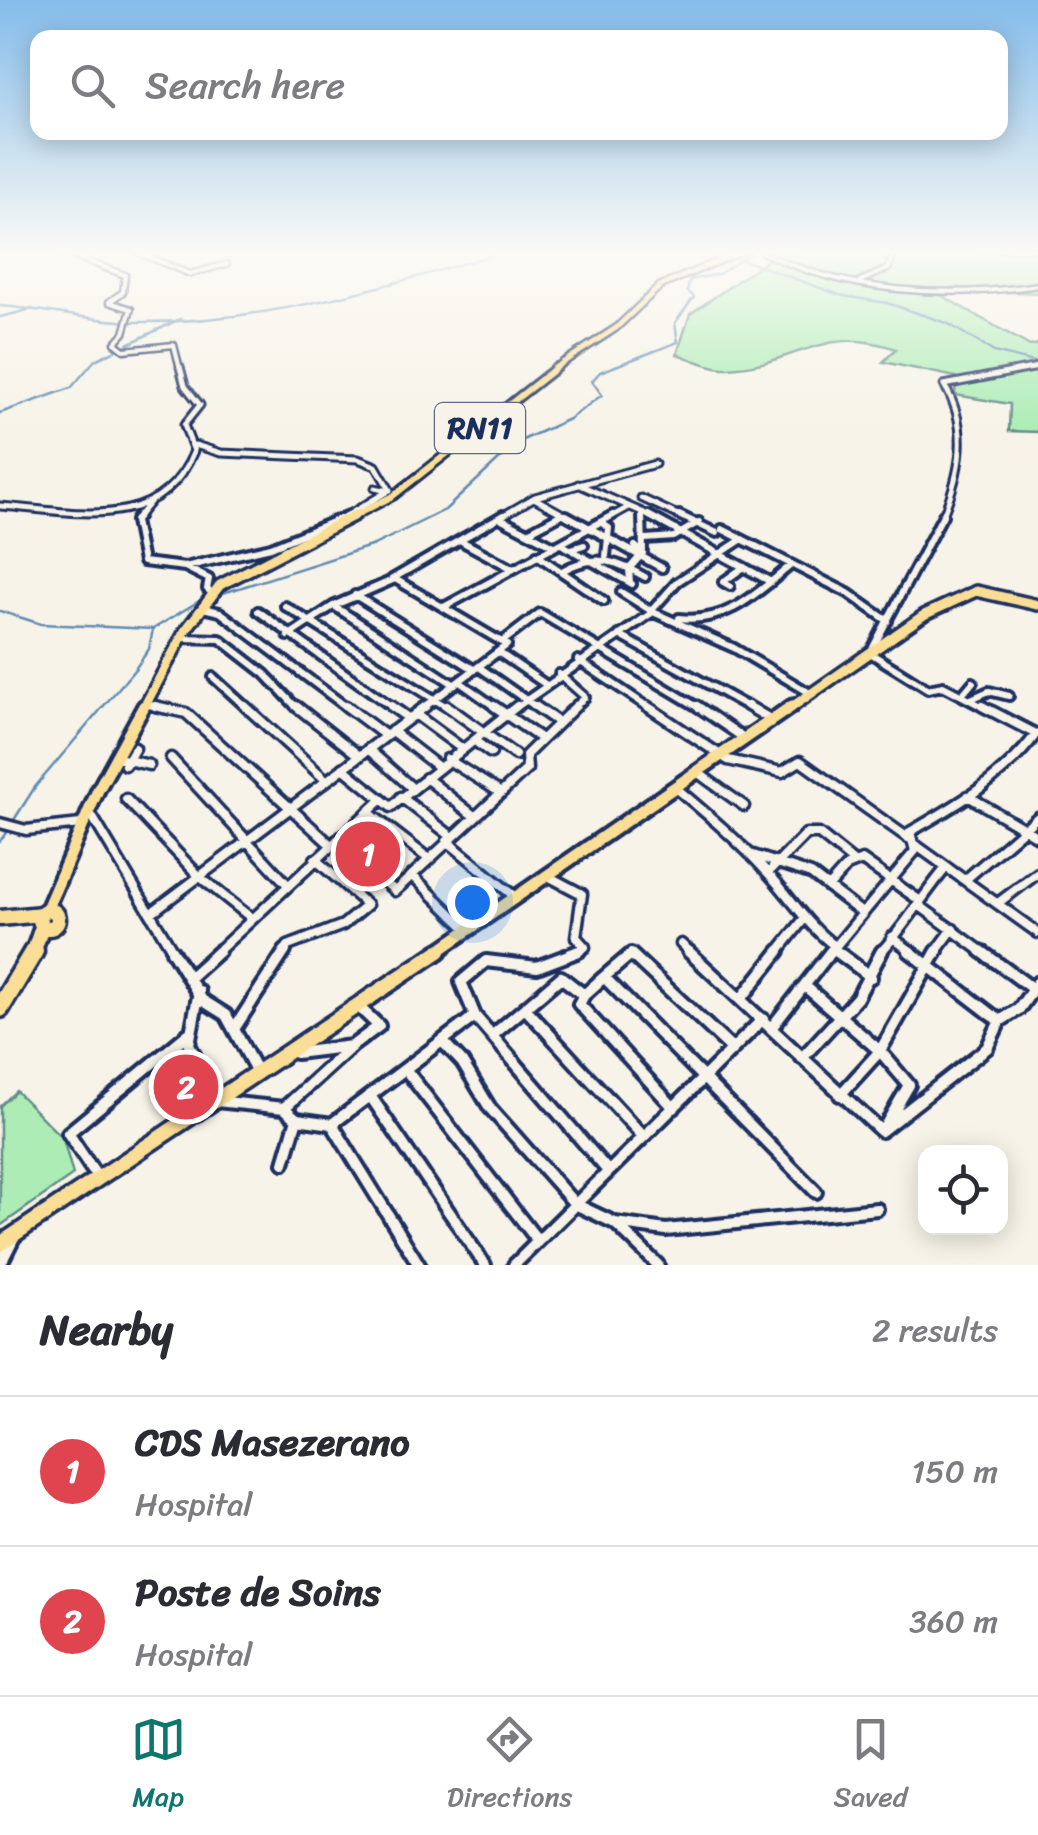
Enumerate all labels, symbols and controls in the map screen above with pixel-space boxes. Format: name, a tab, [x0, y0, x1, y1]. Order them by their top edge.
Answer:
search box	[30, 30, 1008, 140]
text: Search here	[145, 52, 345, 119]
icon: search	[65, 58, 120, 113]
road number: RN11	[435, 403, 525, 453]
pin: 1	[336, 816, 400, 892]
your location	[447, 877, 498, 928]
pin: 2	[154, 1050, 218, 1124]
map controls	[918, 1145, 1008, 1235]
button: locate	[918, 1145, 1008, 1235]
text: Nearby	[40, 1293, 173, 1367]
text: 2 results	[872, 1302, 998, 1359]
text: CDS Masezerano	[135, 1409, 410, 1476]
text: 1	[66, 1443, 79, 1500]
text: 150 m	[912, 1443, 998, 1500]
text: Hospital	[135, 1476, 252, 1533]
text: Poste de Soins	[135, 1559, 381, 1626]
text: 2	[63, 1593, 82, 1650]
text: 360 m	[909, 1593, 998, 1650]
text: Hospital	[135, 1626, 252, 1683]
tab: Map	[131, 1712, 186, 1821]
tab: Directions	[447, 1712, 572, 1821]
tab: Saved	[834, 1712, 907, 1821]

